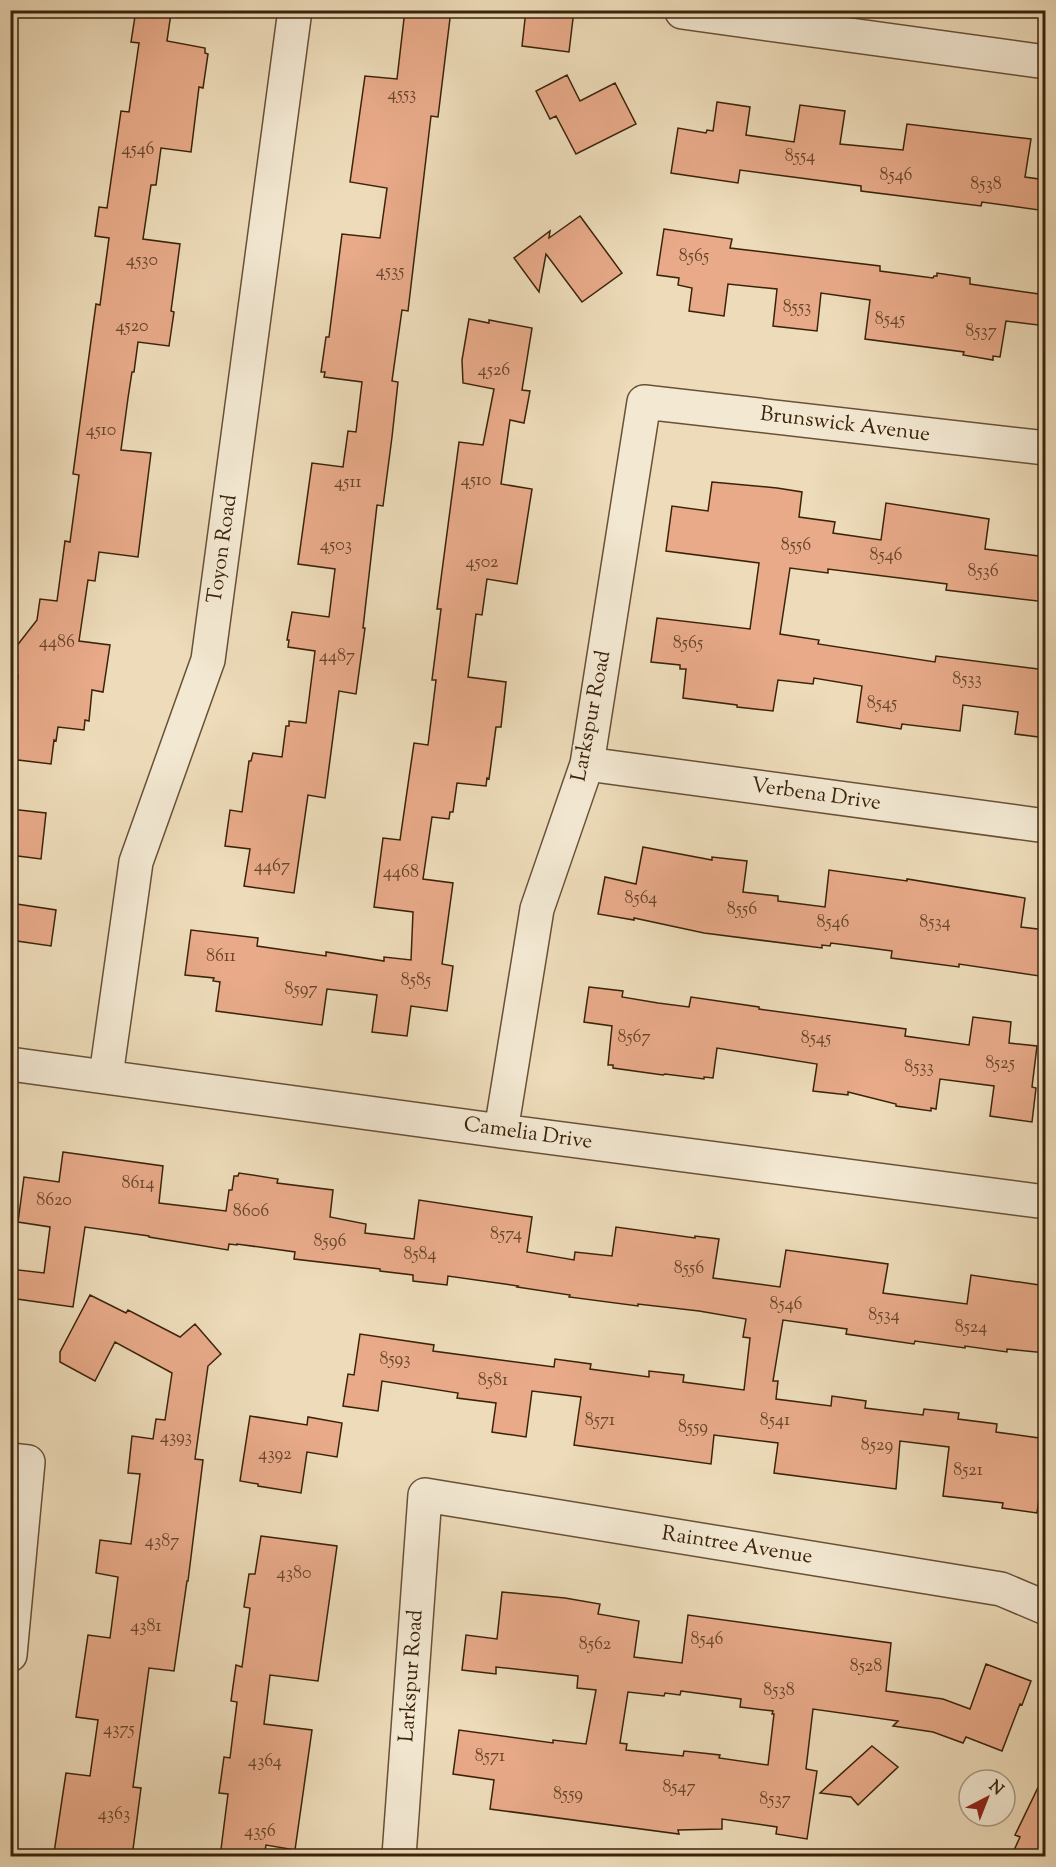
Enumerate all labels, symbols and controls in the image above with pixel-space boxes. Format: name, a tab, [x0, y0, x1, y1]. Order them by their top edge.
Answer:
house number: 4553	[388, 82, 416, 108]
house number: 4546	[121, 137, 155, 163]
house number: 8554	[785, 144, 815, 170]
house number: 8546	[879, 163, 913, 189]
house number: 8538	[970, 172, 1002, 198]
house number: 8565	[679, 244, 709, 270]
house number: 4530	[126, 248, 158, 274]
house number: 4535	[376, 259, 404, 285]
house number: 8553	[783, 295, 811, 321]
house number: 8545	[875, 307, 905, 333]
house number: 4520	[115, 314, 149, 340]
house number: 8537	[965, 319, 997, 345]
house number: 4526	[478, 358, 510, 384]
street label: Brunswick Avenue	[758, 400, 932, 450]
house number: 4510	[86, 418, 116, 444]
house number: 4510	[461, 468, 491, 494]
house number: 4511	[334, 470, 362, 496]
street label: Toyon Road	[201, 493, 245, 605]
house number: 4503	[320, 533, 352, 559]
house number: 8556	[781, 533, 811, 559]
house number: 8546	[869, 543, 903, 569]
house number: 4502	[466, 550, 499, 576]
house number: 8536	[967, 559, 999, 585]
house number: 4486	[39, 630, 75, 656]
house number: 8565	[673, 631, 703, 657]
house number: 4487	[319, 644, 355, 670]
street label: Larkspur Road	[565, 648, 619, 784]
house number: 8533	[952, 667, 982, 693]
house number: 8545	[867, 691, 897, 717]
street label: Verbena Drive	[749, 771, 883, 819]
house number: 4467	[254, 854, 290, 880]
house number: 4468	[383, 860, 419, 886]
house number: 8564	[625, 886, 657, 912]
house number: 8556	[727, 897, 757, 923]
house number: 8546	[816, 910, 850, 936]
house number: 8534	[919, 910, 951, 936]
house number: 8611	[206, 944, 236, 970]
house number: 8585	[401, 968, 431, 994]
house number: 8597	[285, 977, 317, 1003]
house number: 8567	[617, 1025, 651, 1051]
house number: 8545	[801, 1026, 831, 1052]
house number: 8525	[985, 1051, 1015, 1077]
house number: 8533	[904, 1055, 934, 1081]
street label: Camelia Drive	[462, 1110, 594, 1158]
house number: 8614	[122, 1171, 154, 1197]
house number: 8620	[36, 1188, 72, 1214]
house number: 8606	[233, 1199, 269, 1225]
house number: 8574	[490, 1222, 522, 1248]
house number: 8596	[314, 1229, 346, 1255]
house number: 8584	[403, 1242, 437, 1268]
house number: 8556	[674, 1256, 704, 1282]
house number: 8546	[769, 1292, 803, 1318]
house number: 8534	[868, 1303, 900, 1329]
house number: 8524	[955, 1315, 987, 1341]
house number: 8593	[379, 1347, 411, 1373]
house number: 8581	[478, 1368, 508, 1394]
house number: 8571	[585, 1408, 615, 1434]
house number: 8541	[760, 1408, 790, 1434]
house number: 8559	[678, 1415, 708, 1441]
house number: 4393	[160, 1425, 192, 1451]
house number: 8529	[861, 1433, 893, 1459]
house number: 4392	[258, 1442, 292, 1468]
house number: 8521	[953, 1458, 983, 1484]
street label: Raintree Avenue	[659, 1519, 815, 1573]
house number: 4387	[145, 1529, 179, 1555]
house number: 4380	[277, 1561, 311, 1587]
street label: Larkspur Road	[392, 1609, 432, 1743]
house number: 4381	[130, 1614, 162, 1640]
house number: 8546	[690, 1627, 724, 1653]
house number: 8562	[579, 1632, 612, 1658]
house number: 8528	[850, 1654, 882, 1680]
house number: 8538	[763, 1678, 795, 1704]
house number: 4375	[103, 1717, 135, 1743]
house number: 8571	[475, 1744, 505, 1770]
house number: 4364	[248, 1749, 282, 1775]
north arrow	[957, 1768, 1017, 1828]
house number: 8547	[662, 1775, 696, 1801]
text: N	[983, 1776, 1008, 1802]
house number: 8559	[553, 1782, 583, 1808]
house number: 8537	[759, 1787, 791, 1813]
house number: 4363	[98, 1802, 130, 1828]
house number: 4356	[244, 1819, 276, 1845]

